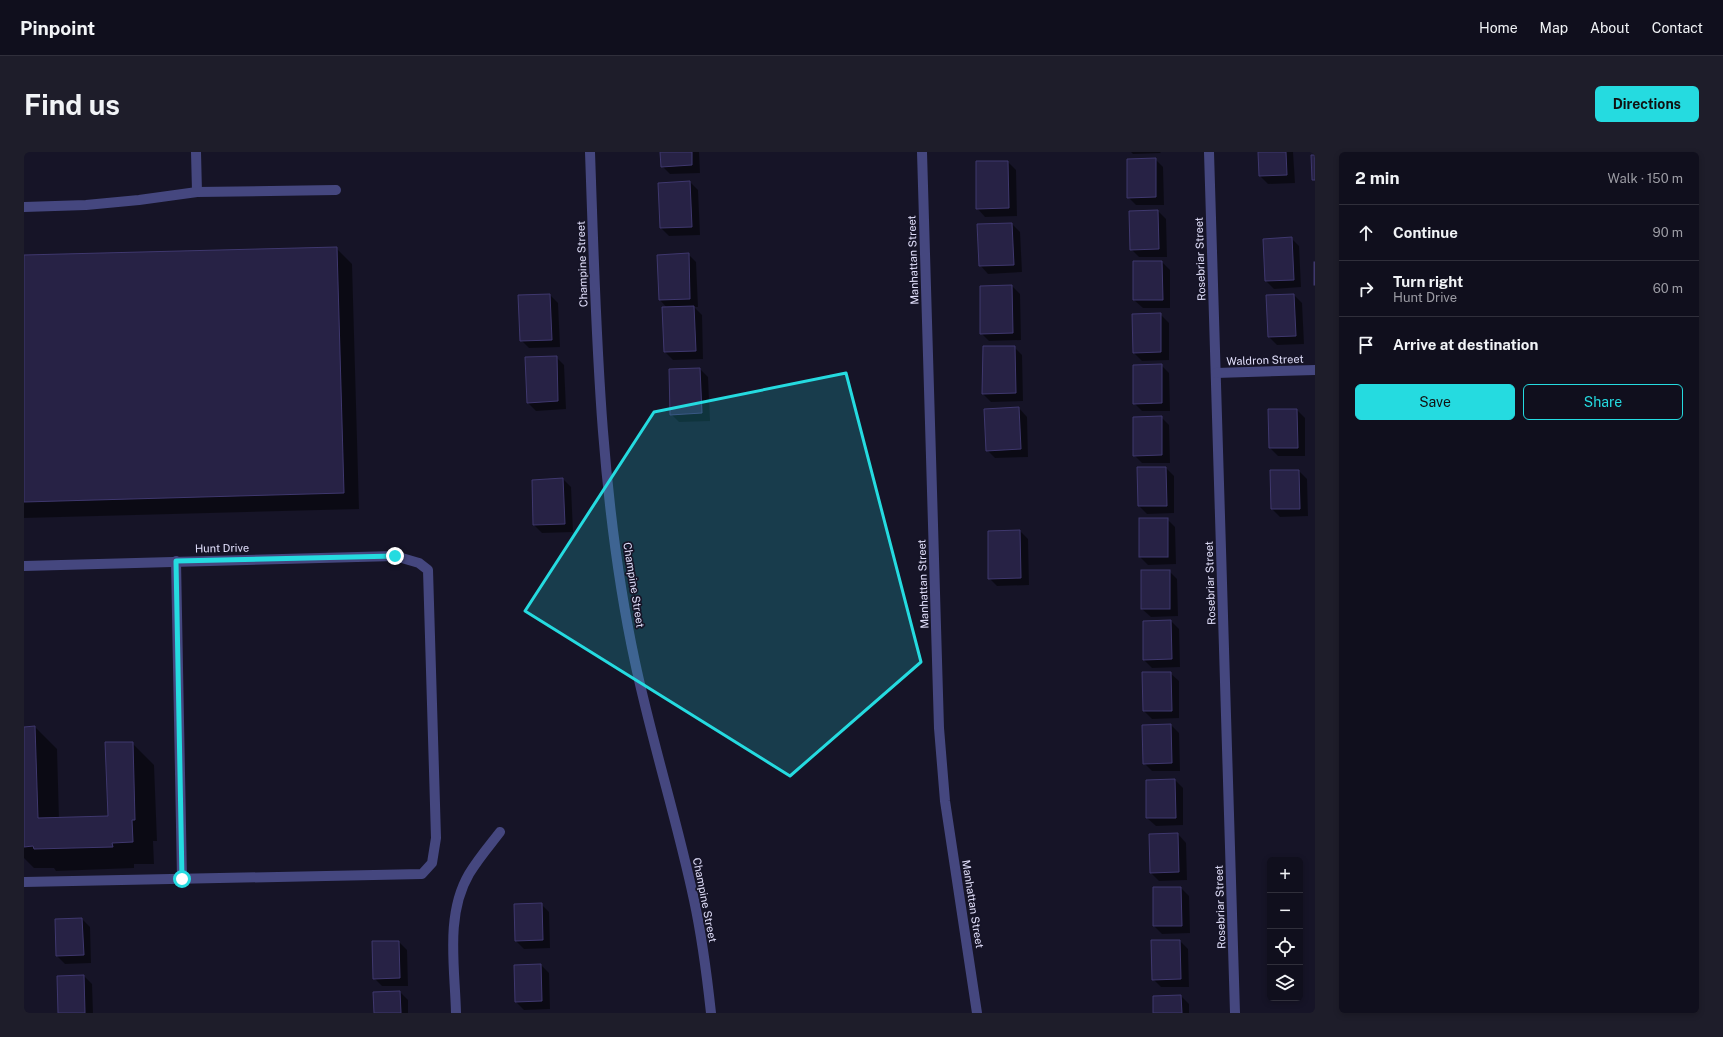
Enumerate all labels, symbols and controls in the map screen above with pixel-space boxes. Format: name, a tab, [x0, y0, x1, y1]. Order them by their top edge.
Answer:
text: Pinpoint	[20, 17, 95, 39]
text: Home	[1479, 20, 1518, 36]
text: Map	[1540, 20, 1568, 36]
text: About	[1590, 20, 1630, 36]
text: Contact	[1652, 20, 1703, 36]
button: Directions	[1595, 86, 1699, 122]
text: Find us	[24, 88, 120, 121]
text: 2 min	[1355, 168, 1400, 188]
text: Walk · 150 m	[1608, 171, 1683, 186]
street label: Manhattan Street	[905, 215, 921, 305]
street label: Rosebriar Street	[1193, 217, 1207, 301]
street label: Champine Street	[575, 221, 589, 307]
icon: ahead	[1355, 222, 1377, 244]
text: Continue	[1393, 224, 1458, 241]
text: 90 m	[1653, 225, 1683, 240]
text: Turn right	[1393, 273, 1463, 290]
icon: right	[1355, 278, 1377, 300]
text: 60 m	[1653, 281, 1683, 296]
text: Hunt Drive	[1393, 290, 1457, 305]
icon: arrive	[1355, 334, 1377, 356]
text: Arrive at destination	[1393, 336, 1538, 353]
street label: Waldron Street	[1226, 353, 1304, 367]
button: Save	[1355, 384, 1515, 420]
button: Share	[1523, 384, 1683, 420]
street label: Manhattan Street	[915, 539, 931, 629]
street label: Rosebriar Street	[1203, 541, 1217, 625]
street label: Hunt Drive	[195, 542, 249, 554]
street label: Champine Street	[621, 542, 647, 628]
route end	[386, 547, 404, 565]
street label: Champine Street	[691, 857, 719, 943]
map controls	[1267, 857, 1303, 1001]
button: +	[1267, 857, 1303, 893]
street label: Manhattan Street	[960, 859, 986, 949]
street label: Rosebriar Street	[1213, 865, 1227, 949]
route start	[173, 870, 191, 888]
button: −	[1267, 893, 1303, 929]
button: locate	[1267, 929, 1303, 965]
button: layers	[1267, 965, 1303, 1001]

